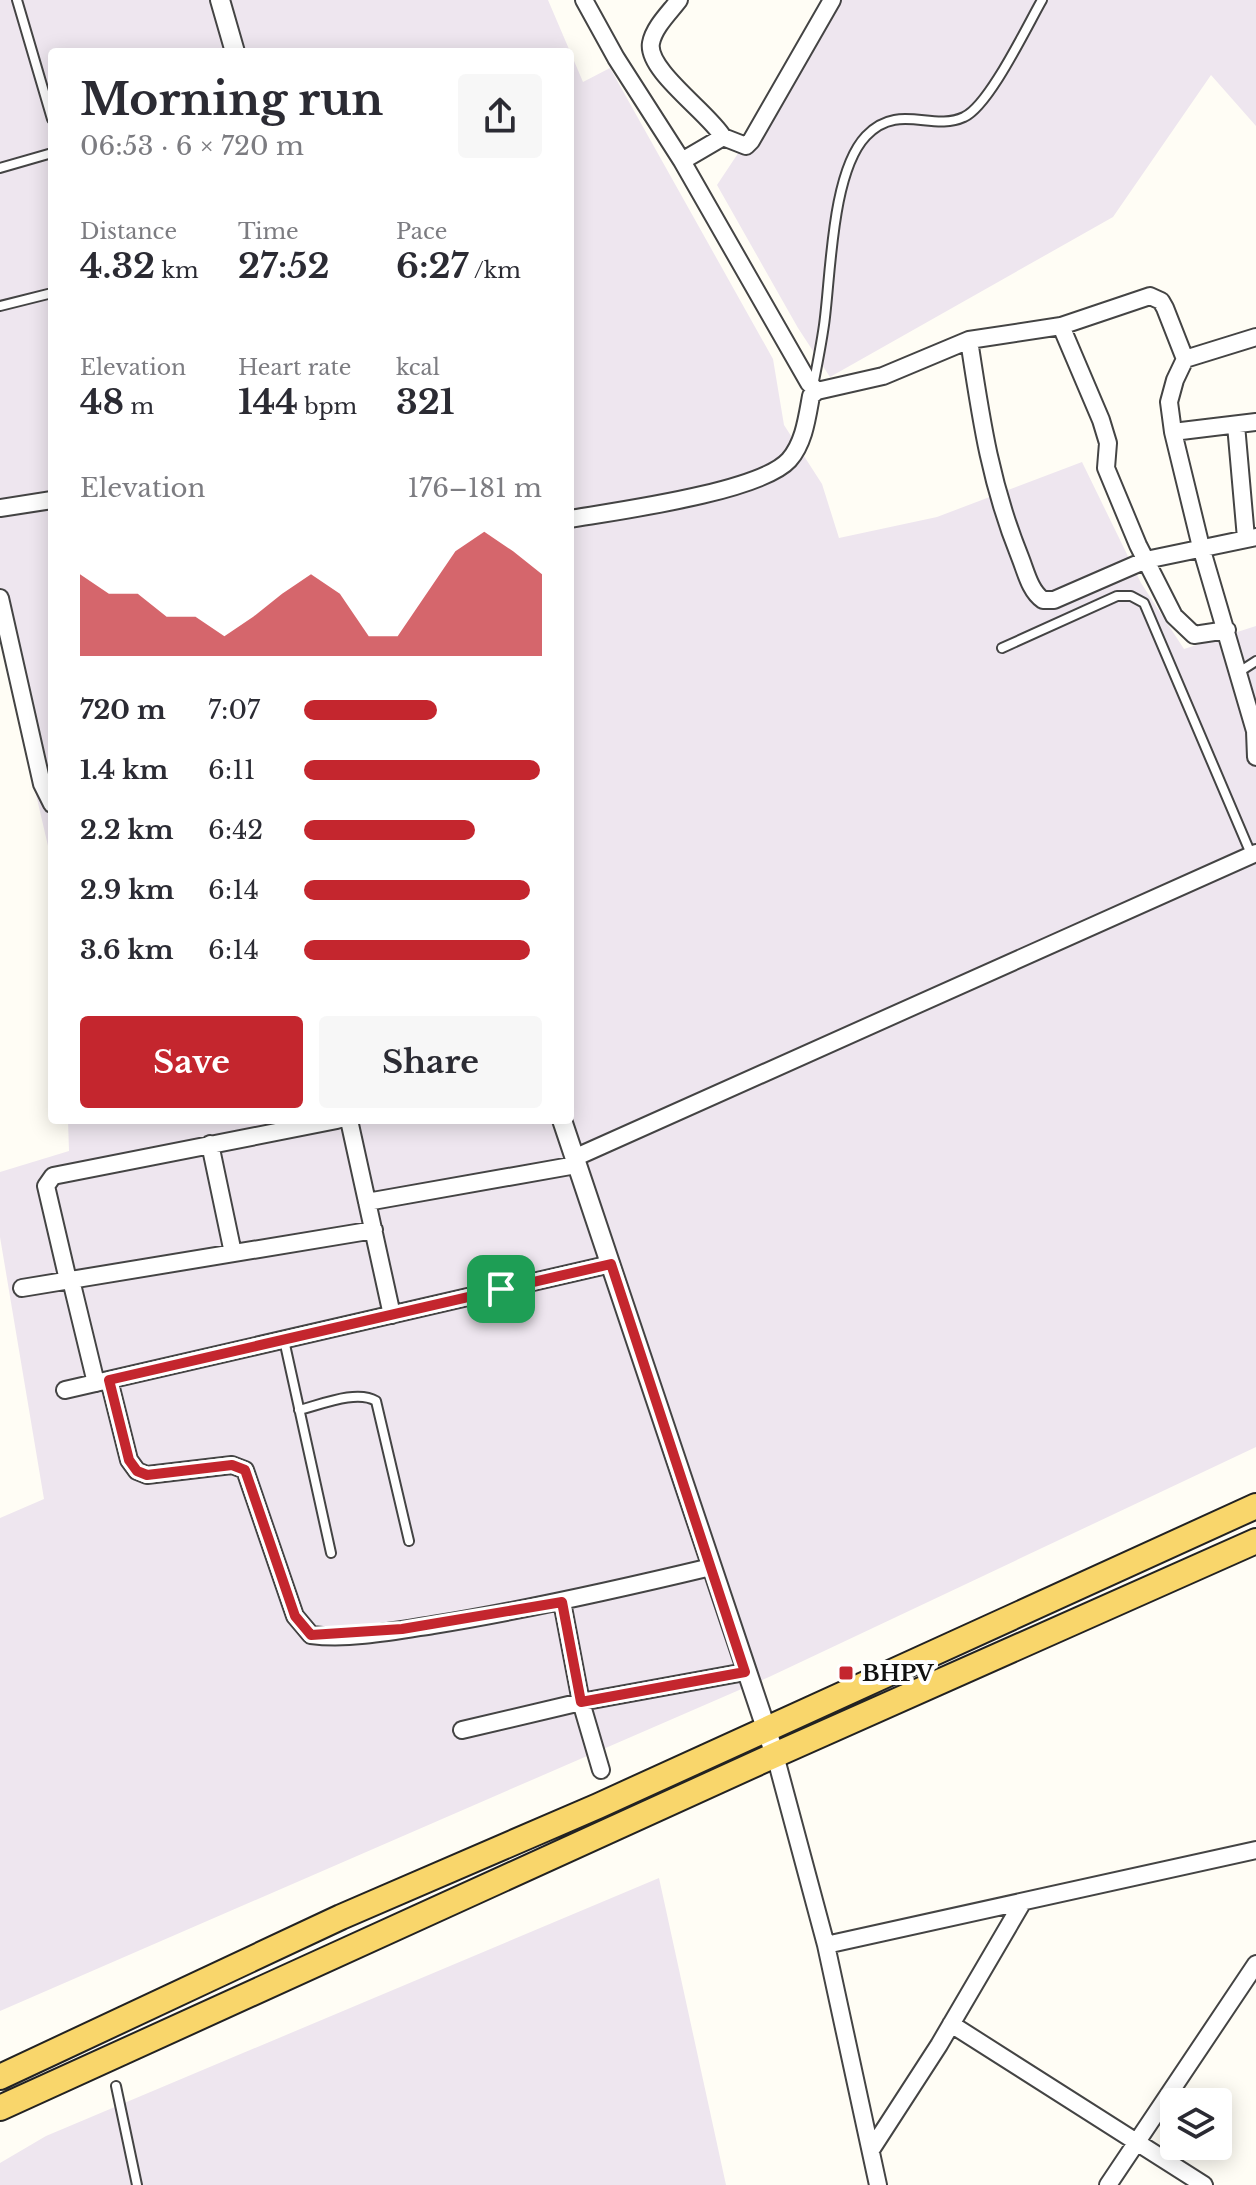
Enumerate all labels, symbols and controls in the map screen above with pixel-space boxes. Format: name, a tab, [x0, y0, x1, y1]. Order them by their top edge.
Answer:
text: Morning run	[80, 72, 383, 127]
button: share	[458, 74, 542, 158]
text: 06:53 · 6 × 720 m	[80, 130, 304, 162]
text: Distance	[80, 218, 177, 245]
text: Time	[238, 218, 299, 245]
text: Pace	[396, 218, 447, 245]
text: 4.32	[80, 245, 155, 287]
text: 27:52	[238, 245, 330, 287]
text: 6:27	[396, 245, 468, 287]
text: km	[155, 257, 199, 284]
text: /km	[468, 257, 521, 284]
text: Elevation	[80, 354, 186, 381]
text: Heart rate	[238, 354, 351, 381]
text: kcal	[396, 354, 440, 381]
text: 48	[80, 381, 124, 423]
text: 144	[238, 381, 298, 423]
text: 321	[396, 381, 455, 423]
text: m	[124, 393, 154, 420]
text: bpm	[298, 393, 357, 420]
text: Elevation	[80, 472, 206, 504]
text: 176–181 m	[408, 472, 542, 504]
text: 720 m	[80, 694, 166, 726]
text: 7:07	[208, 694, 260, 726]
text: 1.4 km	[80, 754, 168, 786]
text: 6:11	[208, 754, 255, 786]
text: 2.2 km	[80, 814, 174, 846]
text: 6:42	[208, 814, 263, 846]
text: 2.9 km	[80, 874, 174, 906]
text: 6:14	[208, 874, 259, 906]
text: 3.6 km	[80, 934, 173, 966]
text: 6:14	[208, 934, 259, 966]
button: Save	[80, 1016, 303, 1108]
button: Share	[319, 1016, 542, 1108]
pin	[467, 1255, 535, 1323]
icon: arrive	[479, 1267, 523, 1311]
place label: BHPV	[862, 1660, 935, 1687]
marker: BHPV	[837, 1664, 855, 1682]
map controls	[1160, 2088, 1232, 2160]
button: layers	[1160, 2088, 1232, 2160]

